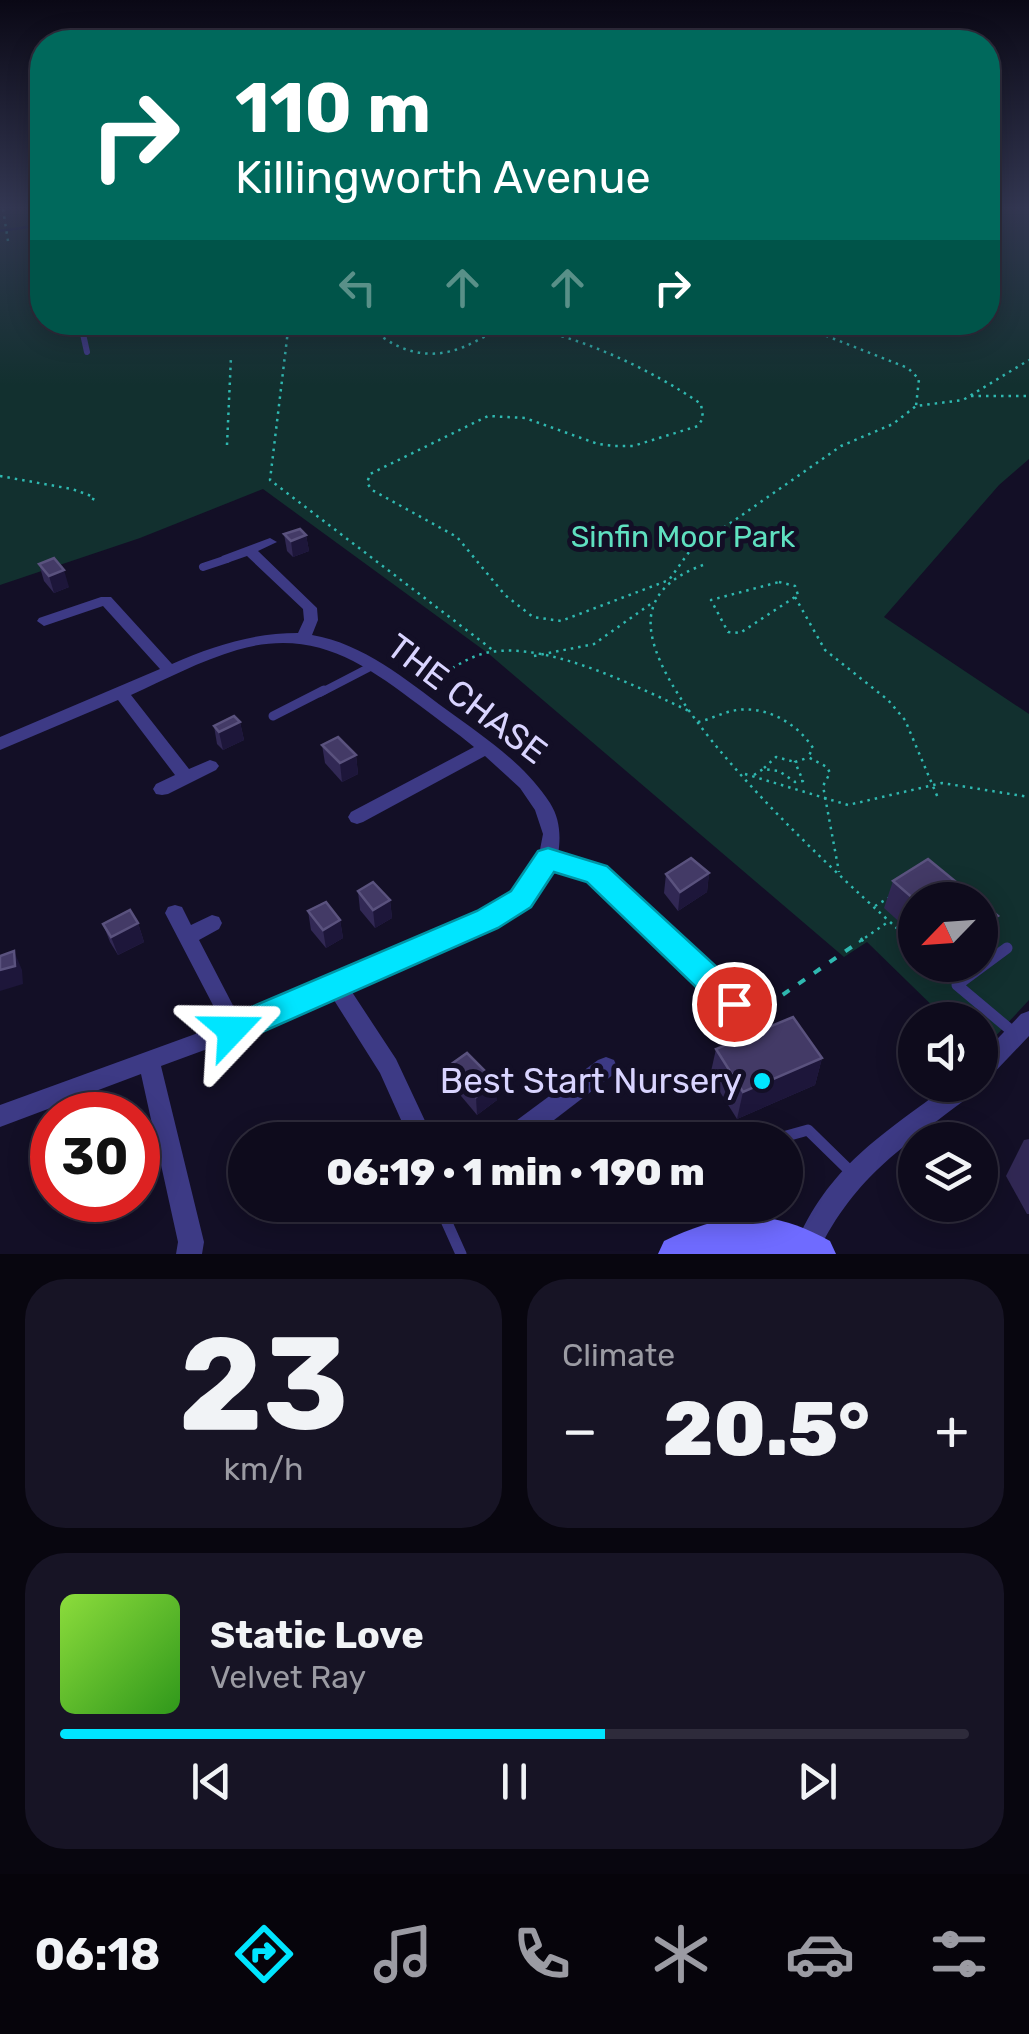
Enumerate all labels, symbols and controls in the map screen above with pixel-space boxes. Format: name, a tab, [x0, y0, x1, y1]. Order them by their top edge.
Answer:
text: 110 m	[235, 67, 431, 150]
icon: right	[70, 70, 200, 200]
text: Killingworth Avenue	[235, 151, 651, 204]
icon: left	[330, 260, 385, 315]
icon: ahead	[435, 260, 490, 315]
icon: ahead	[540, 260, 595, 315]
icon: right	[645, 260, 700, 315]
park label: Sinfin Moor Park	[571, 519, 796, 555]
street label: THE CHASE	[379, 625, 555, 773]
north arrow	[898, 882, 998, 982]
map controls	[898, 882, 998, 1222]
pin	[692, 962, 777, 1047]
icon: arrive	[707, 977, 762, 1032]
position arrow	[180, 978, 284, 1082]
button: sound	[898, 1002, 998, 1102]
place label: Best Start Nursery	[440, 1060, 742, 1102]
marker: Best Start Nursery	[751, 1070, 773, 1092]
speed limit sign: 30	[30, 1092, 160, 1222]
button: layers	[898, 1122, 998, 1222]
text: 06:19 · 1 min · 190 m	[326, 1149, 705, 1195]
text: 23	[178, 1307, 349, 1462]
text: Climate	[562, 1336, 675, 1374]
text: 20.5°	[663, 1385, 870, 1474]
text: −	[562, 1398, 598, 1463]
text: +	[935, 1398, 969, 1463]
text: km/h	[224, 1450, 303, 1488]
text: Static Love	[210, 1612, 424, 1658]
text: Velvet Ray	[210, 1658, 366, 1696]
icon: previous	[184, 1754, 239, 1809]
icon: pause	[487, 1754, 542, 1809]
icon: next	[790, 1754, 845, 1809]
icon: directions	[229, 1919, 299, 1989]
icon: music	[368, 1919, 438, 1989]
icon: phone	[507, 1919, 577, 1989]
icon: climate	[646, 1919, 716, 1989]
icon: car	[785, 1919, 855, 1989]
icon: filters	[924, 1919, 994, 1989]
text: 06:18	[35, 1928, 160, 1981]

